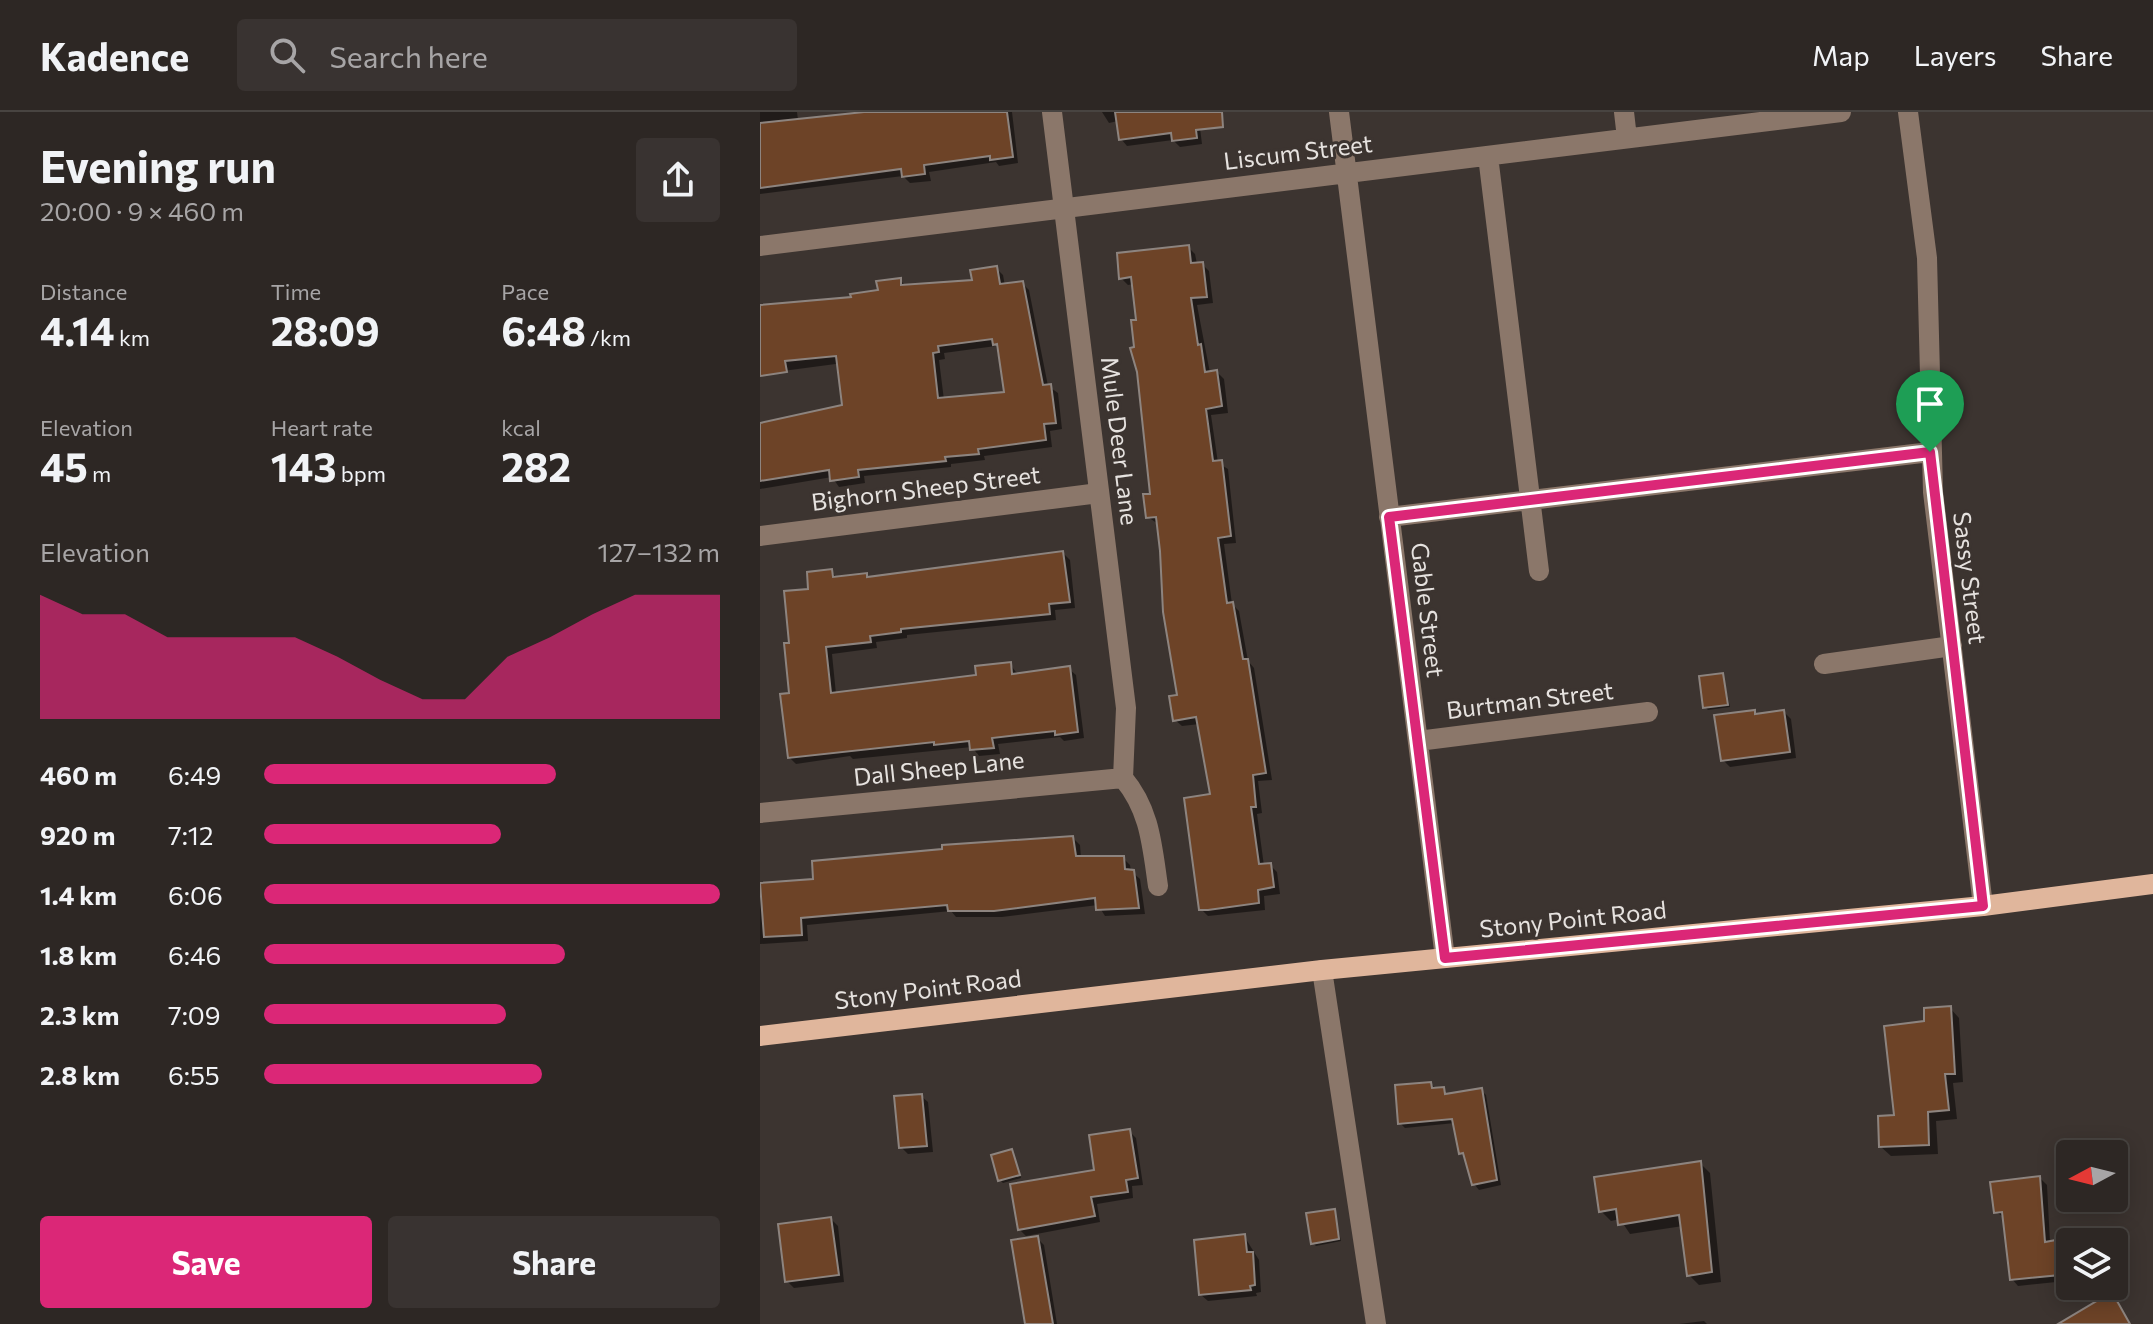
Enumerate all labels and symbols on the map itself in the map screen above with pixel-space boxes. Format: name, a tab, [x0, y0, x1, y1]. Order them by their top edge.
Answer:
street label: Liscum Street	[1222, 128, 1374, 175]
street label: Mule Deer Lane	[1096, 355, 1145, 527]
pin	[1896, 370, 1964, 452]
street label: Bighorn Sheep Street	[810, 459, 1042, 516]
street label: Sassy Street	[1948, 510, 1993, 646]
street label: Gable Street	[1406, 541, 1451, 679]
street label: Burtman Street	[1445, 675, 1615, 724]
street label: Dall Sheep Lane	[852, 744, 1026, 791]
street label: Stony Point Road	[1478, 894, 1668, 943]
street label: Stony Point Road	[833, 963, 1023, 1014]
north arrow	[2056, 1140, 2128, 1212]

